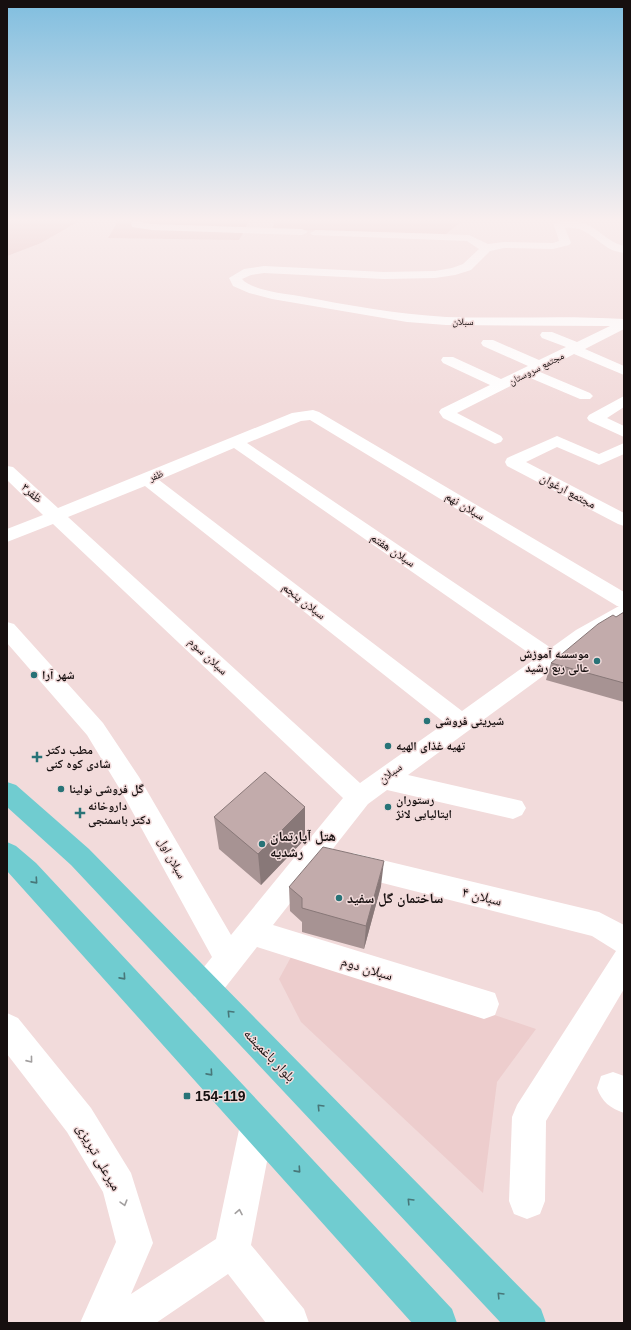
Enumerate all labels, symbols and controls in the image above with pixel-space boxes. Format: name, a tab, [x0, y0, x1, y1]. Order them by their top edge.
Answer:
street label: سبلان	[452, 316, 474, 328]
street label: مجتمع سروستان	[507, 350, 566, 388]
street label: ظفر	[146, 467, 165, 484]
street label: مجتمع ارغوان	[538, 471, 598, 512]
street label: ظفر۳	[19, 480, 45, 506]
street label: سبلان نهم	[442, 489, 487, 524]
street label: سبلان هفتم	[368, 530, 418, 571]
street label: سبلان پنجم	[279, 580, 328, 623]
street label: سبلان سوم	[185, 634, 231, 678]
place label: موسسه آموزش عالی ربع رشید	[520, 647, 589, 676]
marker: موسسه آموزش عالی ربع رشید	[592, 656, 602, 666]
place label: شهر آرا	[42, 668, 75, 682]
marker: شهر آرا	[29, 670, 39, 680]
place label: شیرینی فروشی	[435, 714, 504, 729]
marker: شیرینی فروشی	[422, 716, 432, 726]
place label: تهیه غذای الهیه	[396, 739, 466, 754]
marker: تهیه غذای الهیه	[383, 741, 393, 751]
place label: مطب دکتر شادی کوه کنی	[45, 743, 111, 772]
marker: مطب دکتر شادی کوه کنی	[31, 751, 43, 763]
street label: سبلان	[375, 760, 405, 787]
place label: گل فروشی نولینا	[69, 782, 145, 797]
marker: گل فروشی نولینا	[56, 784, 66, 794]
place label: رستوران ایتالیایی لانژ	[395, 793, 452, 822]
place label: داروخانه دکتر باسمنجی	[88, 799, 151, 828]
marker: رستوران ایتالیایی لانژ	[383, 802, 393, 812]
marker: داروخانه دکتر باسمنجی	[75, 808, 85, 818]
place label: هتل آپارتمان رشدیه	[270, 828, 336, 860]
street label: سبلان اول	[155, 835, 189, 881]
marker: هتل آپارتمان رشدیه	[257, 839, 267, 849]
one-way arrow	[30, 877, 37, 884]
street label: سبلان ۴	[460, 883, 503, 910]
place label: ساختمان گل سفید	[347, 890, 443, 907]
marker: ساختمان گل سفید	[334, 893, 344, 903]
street label: سبلان دوم	[339, 953, 395, 985]
one-way arrow	[118, 973, 125, 980]
one-way arrow	[227, 1010, 235, 1018]
street label: بلوار باغمیشه	[240, 1025, 299, 1086]
one-way arrow	[26, 1056, 33, 1063]
one-way arrow	[206, 1069, 213, 1076]
place label: 154-119	[195, 1088, 246, 1104]
marker: 154-119	[182, 1091, 192, 1101]
one-way arrow	[317, 1104, 325, 1112]
street label: میرعلی تبریزی	[73, 1121, 125, 1194]
one-way arrow	[293, 1165, 300, 1172]
one-way arrow	[407, 1198, 414, 1206]
one-way arrow	[119, 1200, 127, 1206]
one-way arrow	[235, 1209, 243, 1215]
one-way arrow	[497, 1292, 504, 1300]

